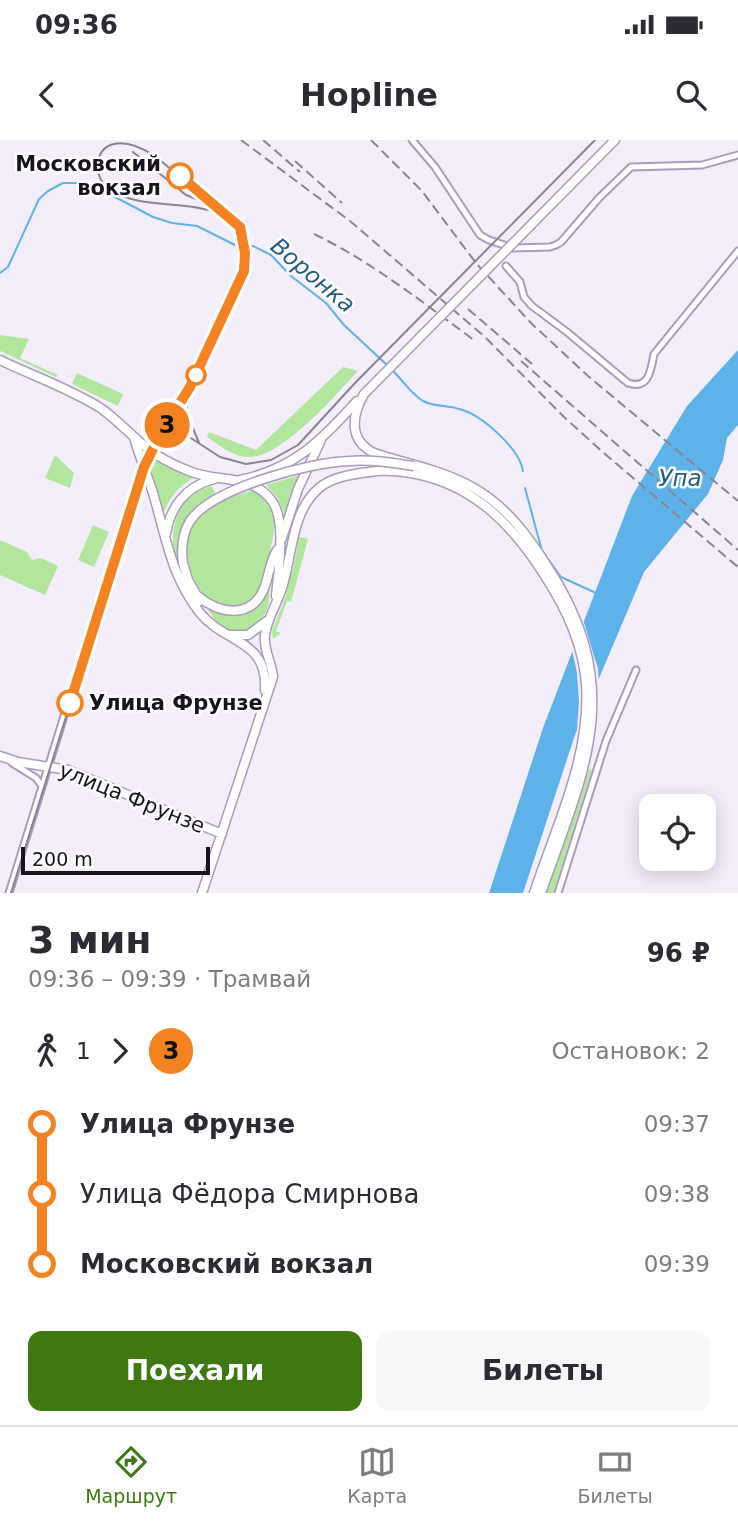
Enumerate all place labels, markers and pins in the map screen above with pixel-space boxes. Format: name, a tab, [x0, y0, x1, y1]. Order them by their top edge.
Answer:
place label: Московский вокзал	[15, 152, 161, 200]
marker: Московский вокзал	[167, 163, 193, 189]
unlabelled marker	[186, 365, 206, 385]
marker: Улица Фрунзе	[57, 690, 83, 716]
place label: Улица Фрунзе	[89, 691, 263, 715]

